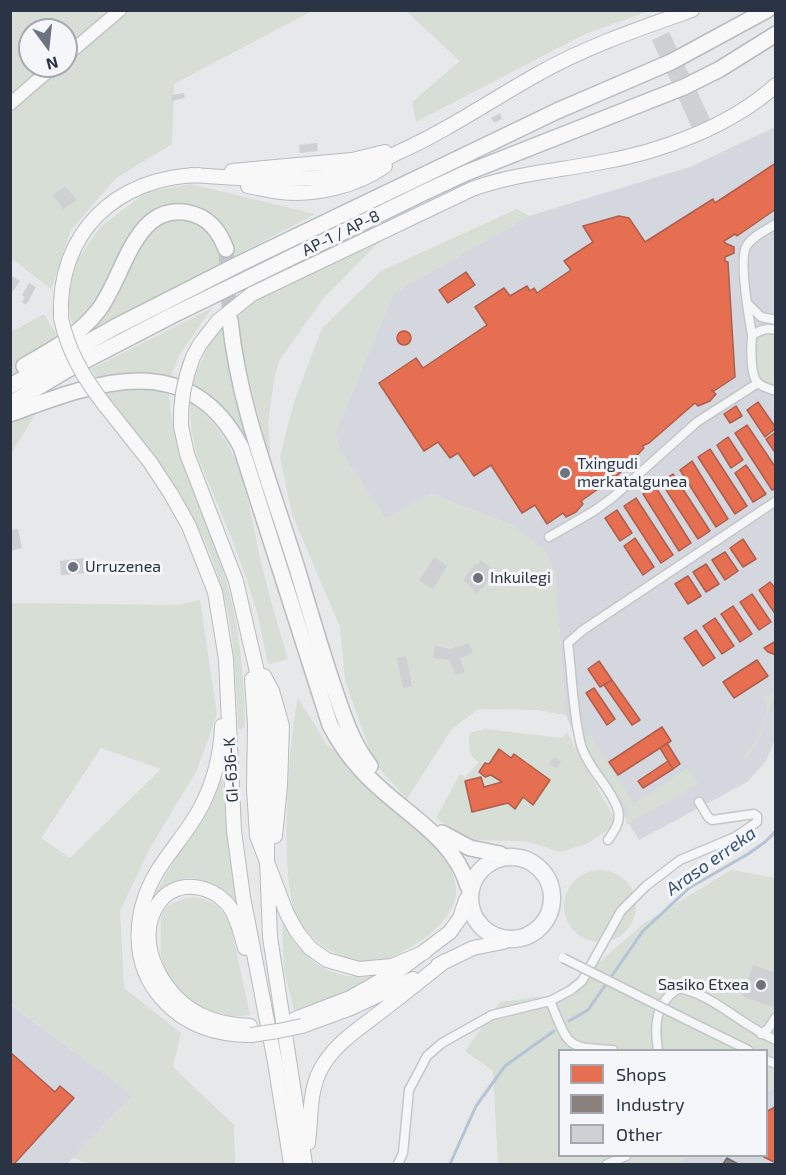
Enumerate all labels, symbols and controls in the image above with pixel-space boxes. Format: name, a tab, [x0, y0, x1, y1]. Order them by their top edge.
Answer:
north arrow	[18, 18, 78, 78]
text: N	[44, 53, 60, 75]
street label: AP-1 / AP-8	[299, 206, 383, 260]
place label: Txingudi merkatalgunea	[577, 454, 687, 492]
marker: Txingudi merkatalgunea	[558, 466, 572, 480]
place label: Urruzenea	[85, 557, 161, 577]
marker: Urruzenea	[66, 560, 80, 574]
place label: Inkuilegi	[490, 568, 551, 588]
marker: Inkuilegi	[471, 571, 485, 585]
street label: GI-636-K	[220, 737, 242, 803]
water label: Araso erreka	[662, 822, 760, 900]
place label: Sasiko Etxea	[658, 975, 749, 995]
marker: Sasiko Etxea	[754, 978, 768, 992]
legend	[558, 1049, 768, 1157]
text: Shops	[616, 1063, 666, 1085]
text: Industry	[616, 1093, 685, 1115]
text: Other	[616, 1123, 662, 1145]

